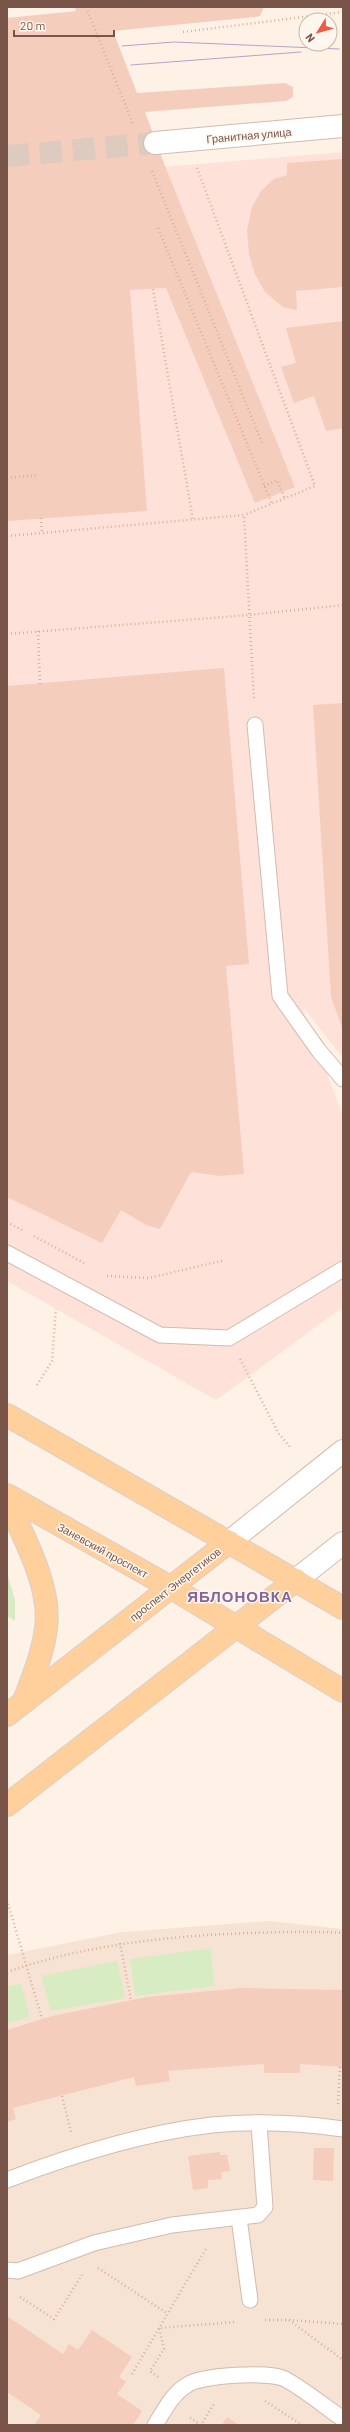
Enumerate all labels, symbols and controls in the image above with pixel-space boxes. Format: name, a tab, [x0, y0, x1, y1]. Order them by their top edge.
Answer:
scale bar	[14, 12, 114, 38]
north arrow	[298, 12, 338, 52]
text: 20 m	[20, 18, 46, 32]
text: N	[302, 31, 317, 45]
street label: Гранитная улица	[206, 125, 293, 145]
street label: Заневский проспект	[56, 1520, 150, 1580]
street label: проспект Энергетиков	[127, 1544, 223, 1624]
district label: ЯБЛОНОВКА	[187, 1587, 293, 1605]

